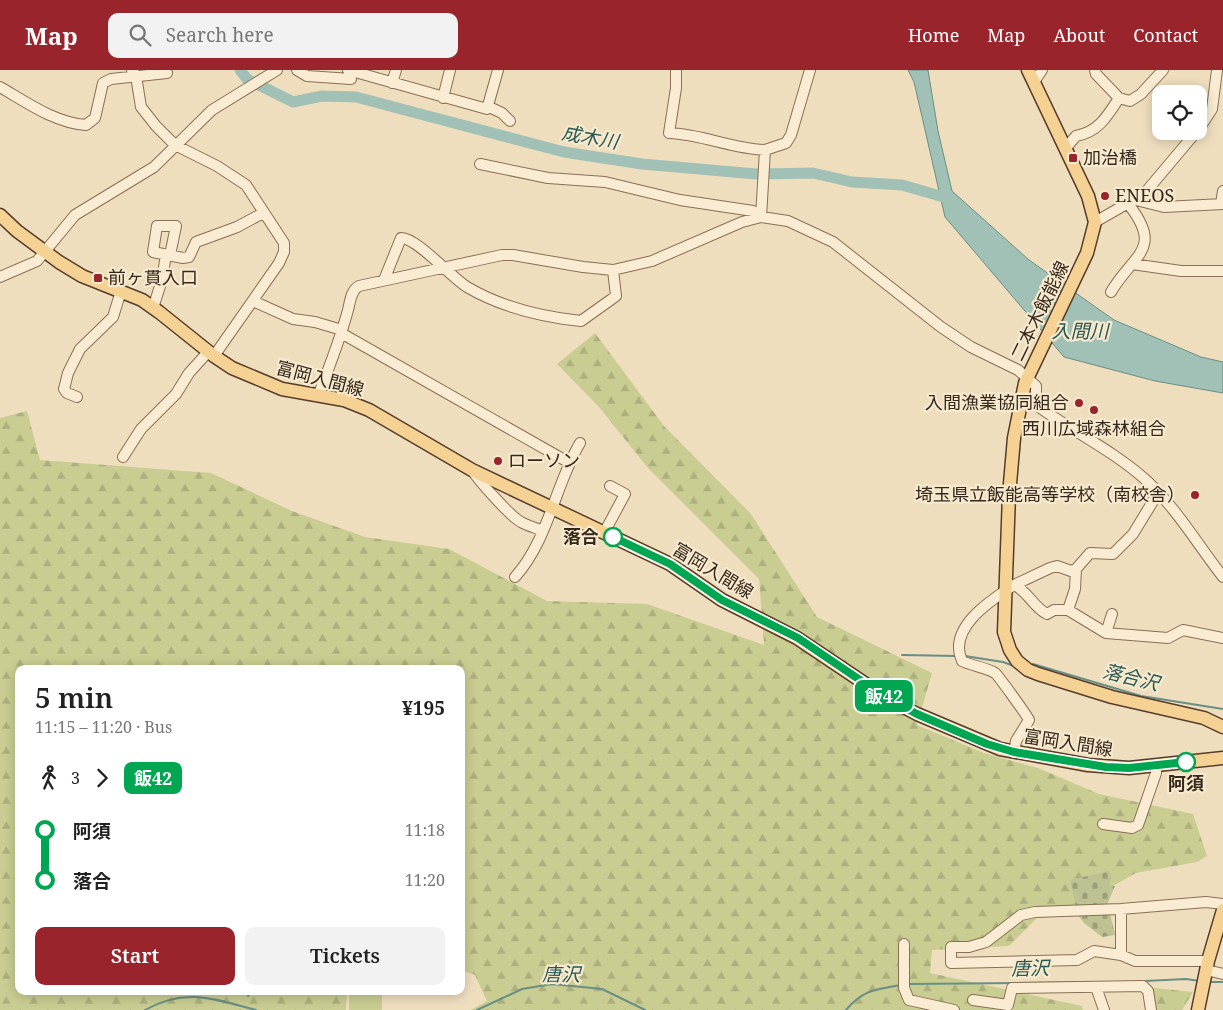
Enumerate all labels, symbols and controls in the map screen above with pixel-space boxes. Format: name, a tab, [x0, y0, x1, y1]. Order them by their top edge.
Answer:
search box	[108, 13, 458, 58]
text: Map	[25, 19, 78, 52]
icon: search	[126, 21, 154, 49]
text: Search here	[166, 22, 274, 48]
text: Home	[908, 23, 959, 47]
text: Map	[987, 23, 1025, 47]
text: About	[1053, 23, 1105, 47]
text: Contact	[1133, 23, 1198, 47]
map controls	[1152, 85, 1207, 140]
button: locate	[1152, 85, 1207, 140]
water label: 成木川	[560, 119, 622, 155]
place label: 加治橋	[1083, 145, 1137, 169]
marker: 加治橋	[1067, 152, 1079, 164]
place label: ENEOS	[1115, 183, 1174, 207]
marker: ENEOS	[1099, 190, 1111, 202]
street label: 二本木飯能線	[1005, 257, 1074, 364]
place label: 前ヶ貫入口	[108, 265, 198, 289]
marker: 前ヶ貫入口	[92, 272, 104, 284]
water label: 入間川	[1051, 318, 1110, 344]
street label: 富岡入間線	[274, 355, 367, 401]
place label: 入間漁業協同組合	[925, 390, 1069, 414]
marker: 入間漁業協同組合	[1073, 397, 1085, 409]
marker: 西川広域森林組合	[1088, 404, 1100, 416]
place label: 西川広域森林組合	[1022, 416, 1166, 440]
place label: ローソン	[508, 448, 580, 472]
marker: ローソン	[492, 455, 504, 467]
place label: 埼玉県立飯能高等学校（南校舎）	[915, 482, 1185, 506]
marker: 埼玉県立飯能高等学校（南校舎）	[1189, 489, 1201, 501]
place label: 落合	[563, 524, 599, 548]
marker: 落合	[603, 527, 623, 547]
street label: 富岡入間線	[669, 537, 758, 604]
water label: 落合沢	[1100, 657, 1165, 697]
text: 5 min	[35, 678, 113, 716]
line badge: 飯42	[855, 680, 913, 712]
text: 飯42	[865, 684, 903, 708]
text: ¥195	[402, 695, 445, 721]
text: 11:15 – 11:20 · Bus	[35, 716, 172, 738]
street label: 富岡入間線	[1022, 723, 1114, 761]
marker: 阿須	[1176, 752, 1196, 772]
icon: walk	[35, 764, 63, 792]
icon: forward	[88, 764, 116, 792]
text: 飯42	[134, 766, 172, 790]
text: 3	[71, 767, 80, 789]
place label: 阿須	[1168, 771, 1204, 795]
text: 阿須	[73, 818, 111, 844]
text: 11:18	[405, 819, 445, 841]
text: 落合	[73, 868, 111, 894]
text: 11:20	[405, 869, 445, 891]
button: Start	[35, 927, 235, 985]
button: Tickets	[245, 927, 445, 985]
water label: 唐沢	[1011, 955, 1052, 981]
water label: 唐沢	[542, 961, 583, 987]

